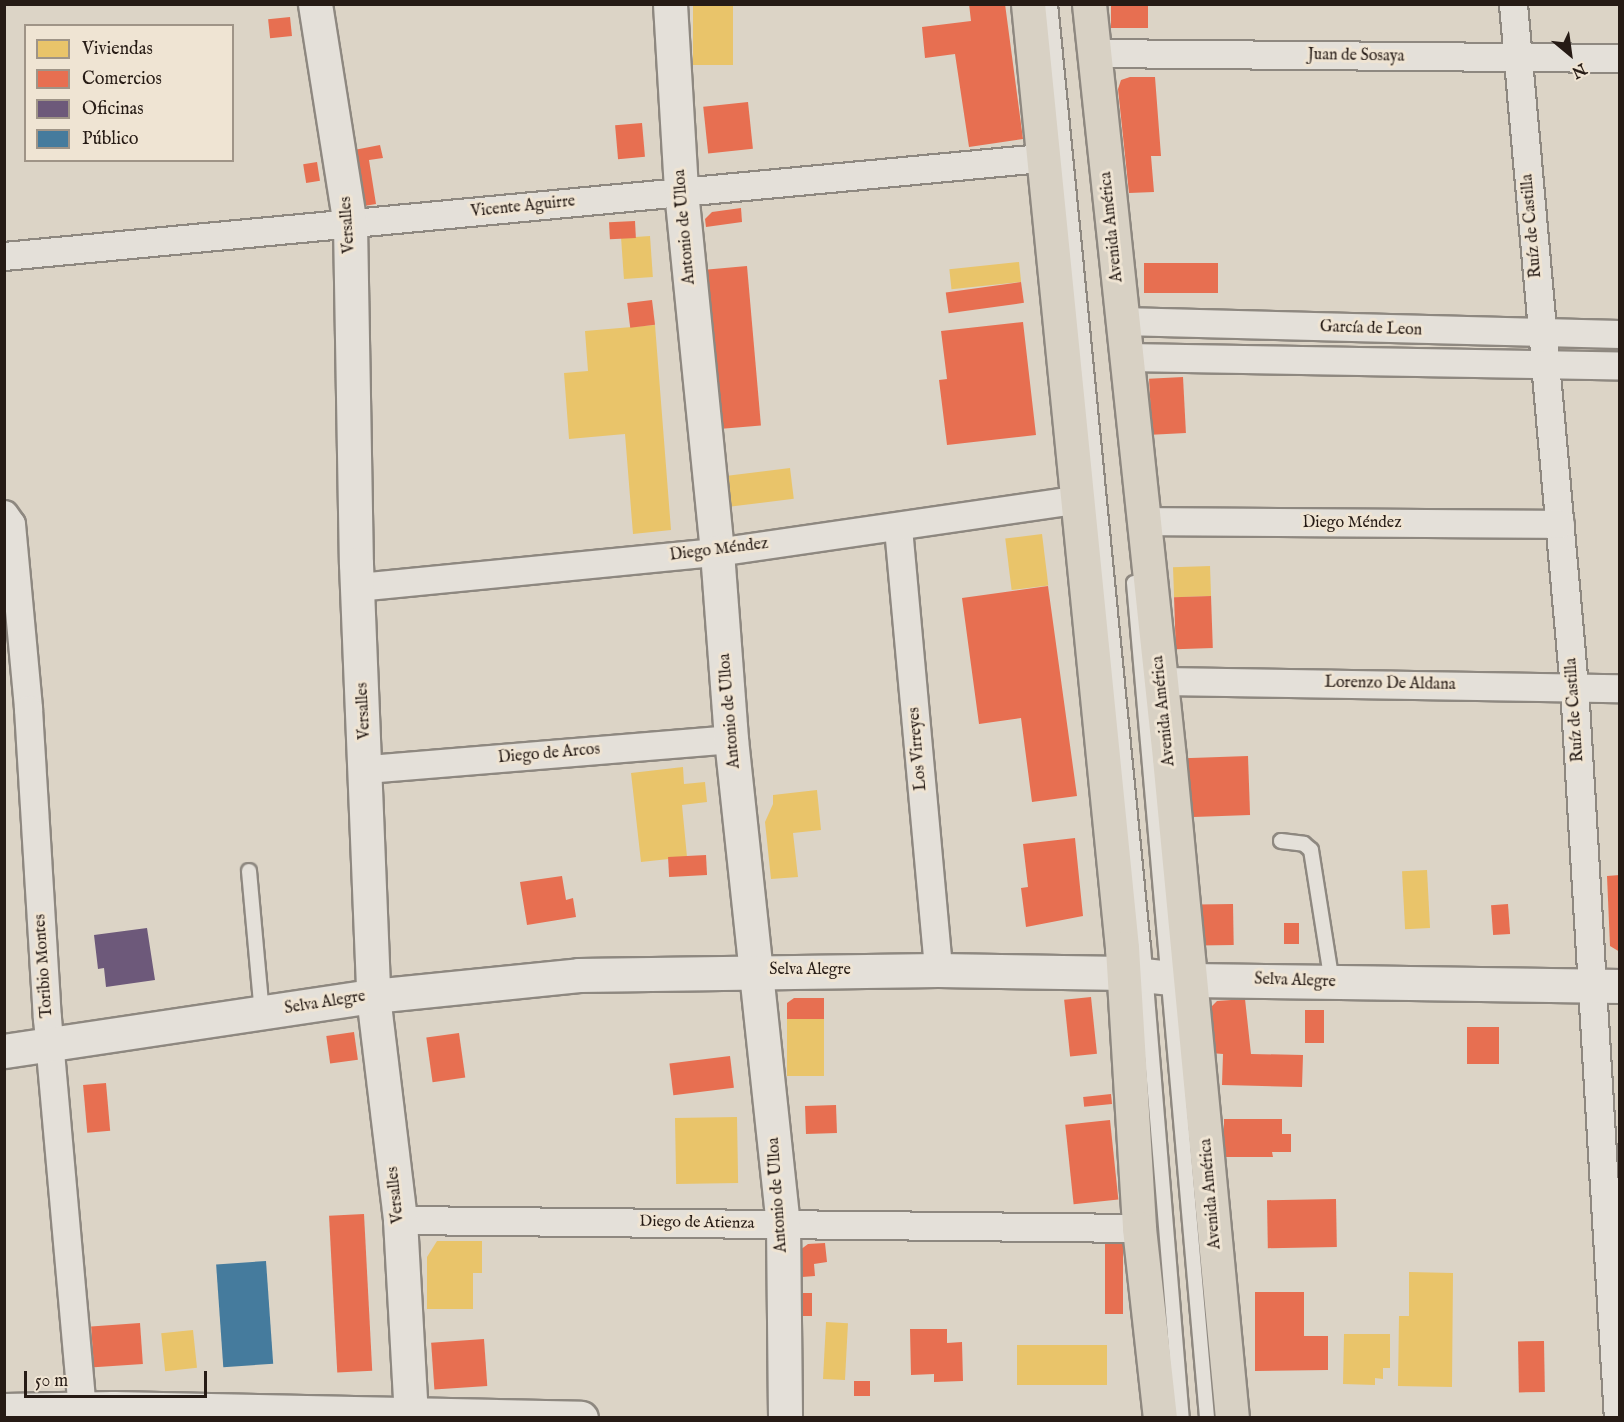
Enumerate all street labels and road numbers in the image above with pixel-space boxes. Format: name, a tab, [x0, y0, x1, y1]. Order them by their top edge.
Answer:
street label: Juan de Sosaya	[1308, 46, 1404, 66]
street label: Antonio de Ulloa	[670, 169, 700, 285]
street label: Avenida América	[1097, 171, 1127, 283]
street label: Ruíz de Castilla	[1518, 173, 1546, 279]
street label: Vicente Aguirre	[470, 192, 576, 222]
street label: Versalles	[336, 196, 360, 254]
street label: García de Leon	[1320, 318, 1422, 340]
street label: Diego Méndez	[1302, 513, 1402, 533]
street label: Diego Méndez	[669, 534, 769, 566]
street label: Antonio de Ulloa	[715, 653, 745, 769]
street label: Avenida América	[1149, 655, 1179, 767]
street label: Ruíz de Castilla	[1562, 657, 1588, 763]
street label: Lorenzo De Aldana	[1324, 673, 1456, 695]
street label: Versalles	[353, 682, 375, 740]
street label: Los Virreyes	[905, 706, 931, 792]
street label: Diego de Arcos	[497, 740, 601, 768]
street label: Toribio Montes	[31, 913, 57, 1019]
street label: Selva Alegre	[769, 960, 851, 980]
street label: Selva Alegre	[1254, 970, 1336, 992]
street label: Selva Alegre	[283, 987, 367, 1019]
street label: Antonio de Ulloa	[764, 1137, 792, 1253]
street label: Avenida América	[1197, 1138, 1225, 1250]
street label: Versalles	[383, 1166, 409, 1224]
street label: Diego de Atienza	[639, 1212, 755, 1234]

